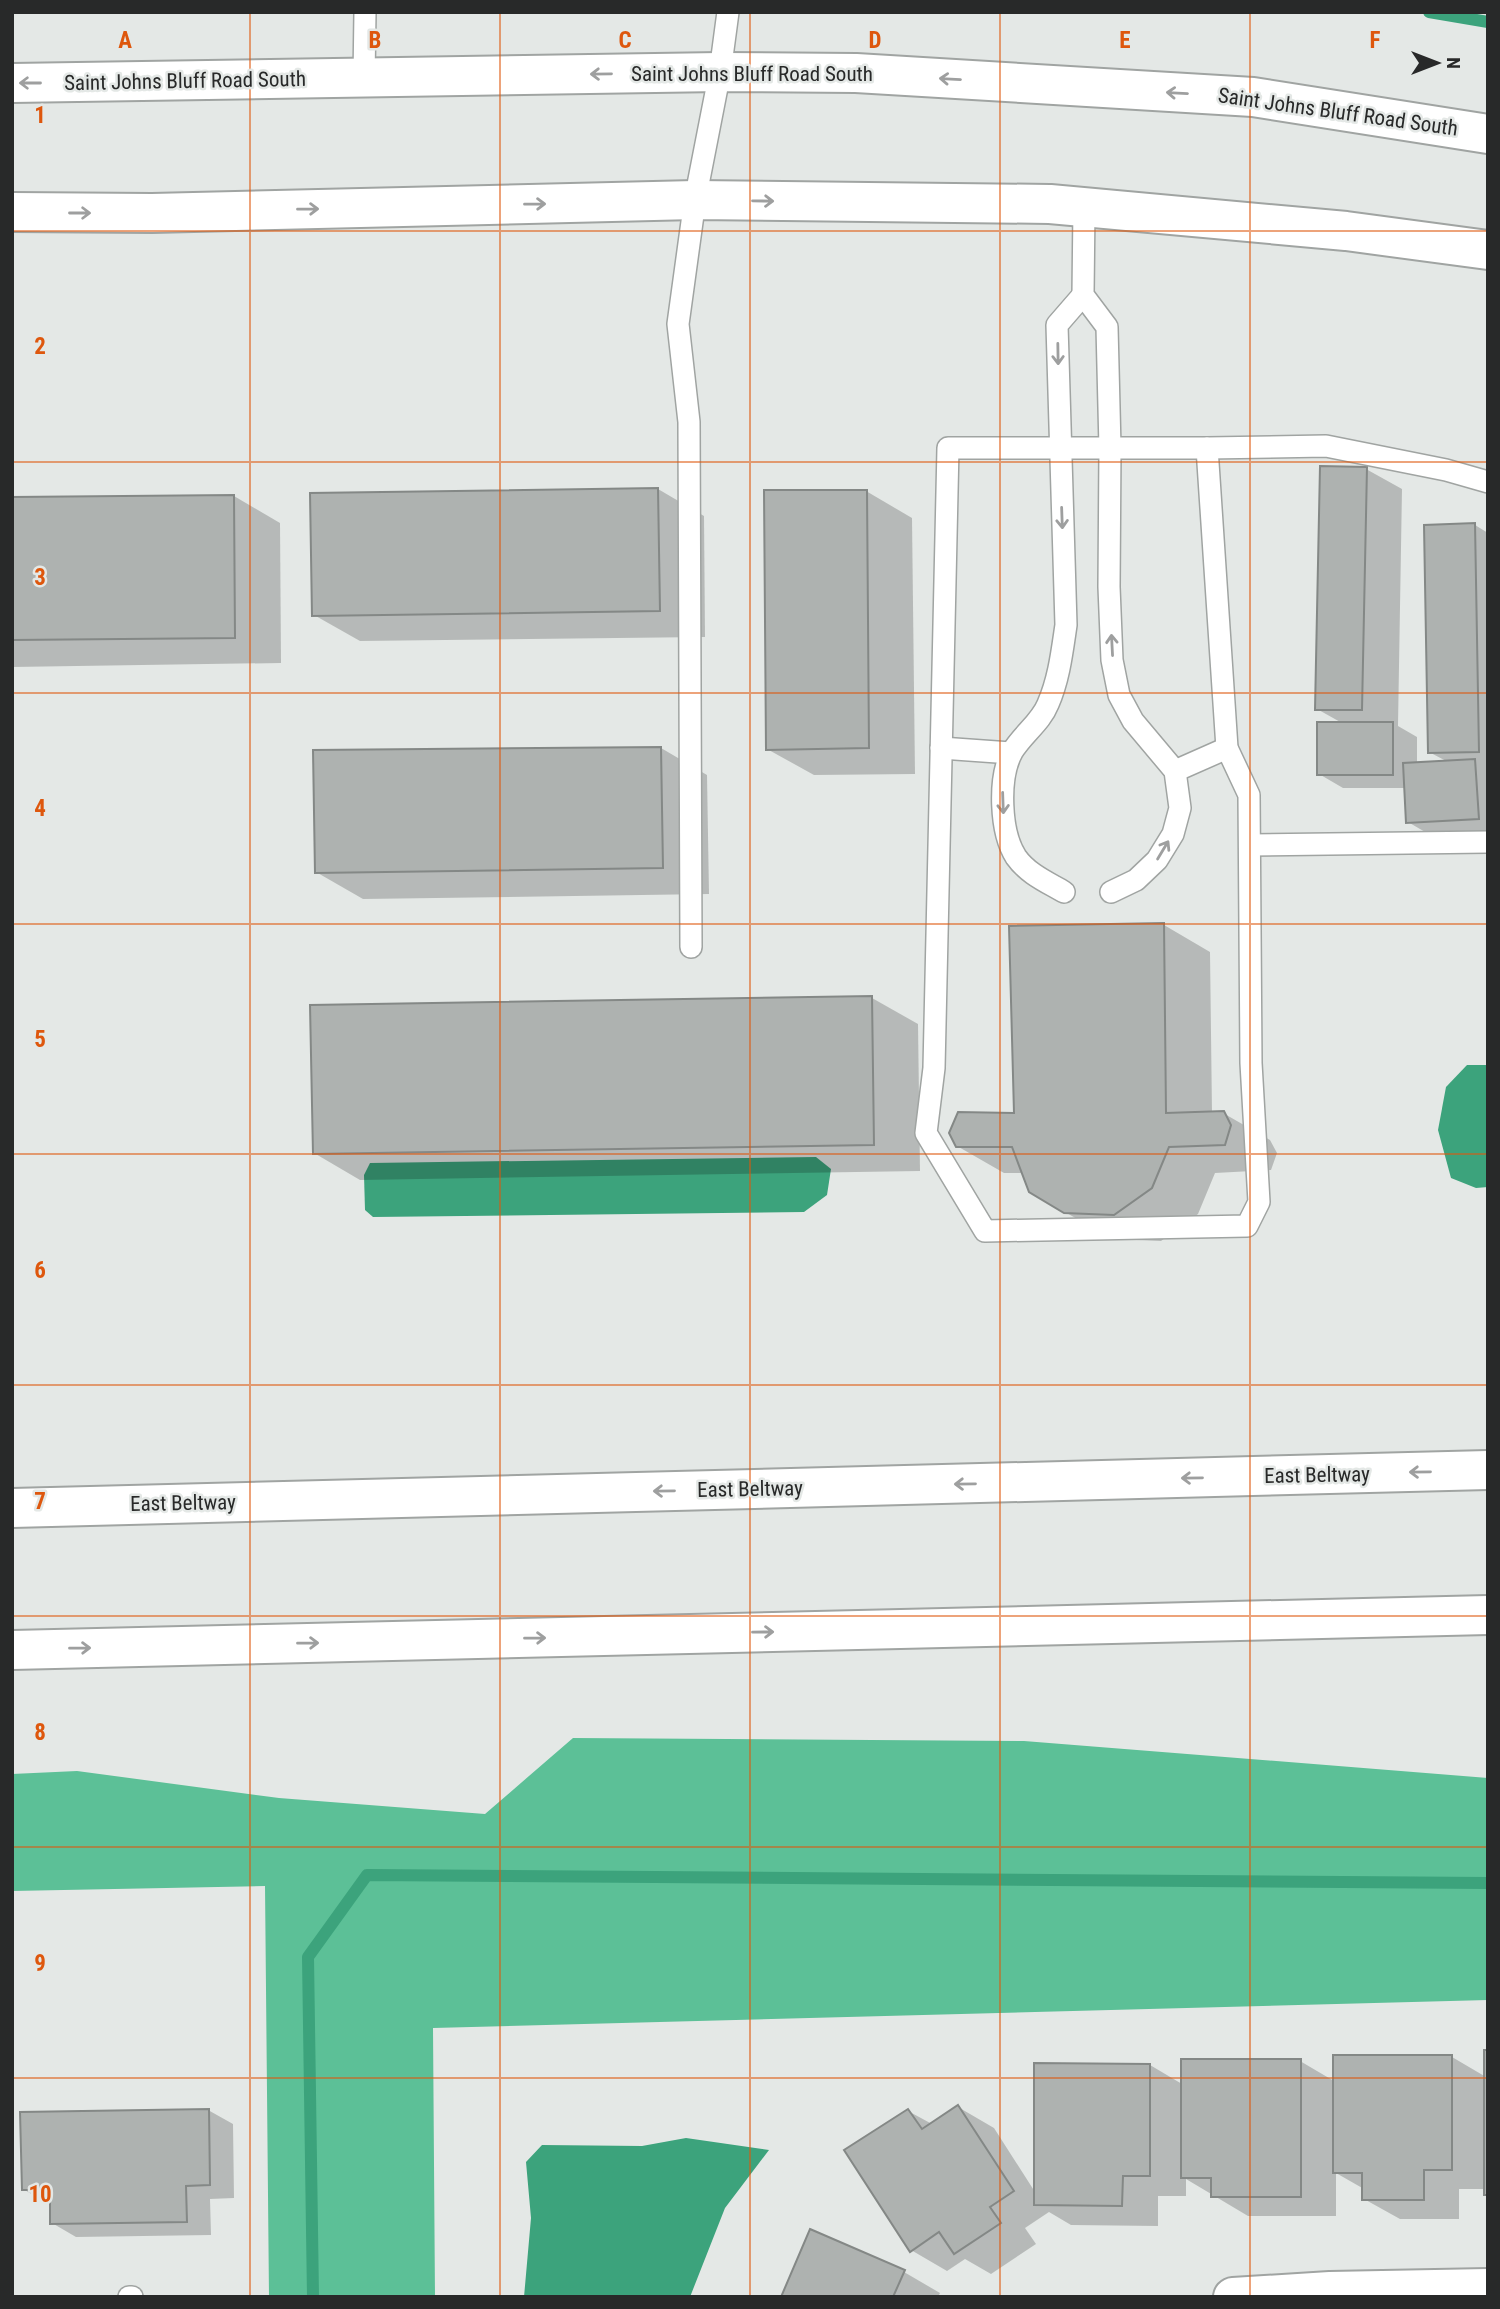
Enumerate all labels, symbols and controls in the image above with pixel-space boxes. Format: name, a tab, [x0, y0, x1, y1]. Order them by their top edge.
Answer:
text: A	[118, 27, 132, 54]
text: B	[369, 27, 381, 54]
text: C	[618, 27, 632, 54]
text: D	[869, 27, 882, 54]
text: E	[1119, 27, 1131, 54]
text: F	[1370, 27, 1381, 54]
north arrow	[1402, 28, 1472, 98]
text: N	[1442, 57, 1465, 69]
street label: Saint Johns Bluff Road South	[631, 62, 873, 86]
street label: Saint Johns Bluff Road South	[64, 67, 306, 95]
one-way arrow	[589, 67, 612, 81]
one-way arrow	[940, 72, 962, 85]
one-way arrow	[19, 76, 42, 90]
street label: Saint Johns Bluff Road South	[1217, 83, 1459, 141]
one-way arrow	[1166, 86, 1189, 99]
text: 1	[34, 102, 46, 129]
one-way arrow	[751, 194, 774, 208]
one-way arrow	[524, 197, 547, 211]
one-way arrow	[296, 202, 319, 216]
one-way arrow	[69, 206, 92, 220]
text: 2	[34, 333, 46, 360]
one-way arrow	[1051, 343, 1065, 366]
one-way arrow	[1056, 506, 1069, 529]
text: 3	[34, 564, 46, 591]
one-way arrow	[1105, 634, 1118, 657]
one-way arrow	[997, 791, 1010, 814]
text: 4	[34, 795, 46, 822]
one-way arrow	[1157, 840, 1171, 860]
text: 5	[34, 1026, 46, 1053]
text: 6	[34, 1257, 46, 1284]
street label: East Beltway	[1264, 1462, 1370, 1488]
one-way arrow	[1408, 1465, 1431, 1479]
one-way arrow	[1181, 1471, 1204, 1485]
street label: East Beltway	[697, 1476, 803, 1502]
one-way arrow	[953, 1477, 976, 1490]
one-way arrow	[653, 1485, 676, 1498]
text: 7	[34, 1488, 46, 1515]
street label: East Beltway	[130, 1490, 236, 1516]
one-way arrow	[751, 1625, 774, 1639]
one-way arrow	[524, 1631, 547, 1644]
one-way arrow	[296, 1636, 319, 1650]
one-way arrow	[69, 1642, 92, 1655]
text: 8	[34, 1719, 46, 1746]
text: 9	[34, 1950, 46, 1977]
text: 10	[28, 2181, 52, 2208]

